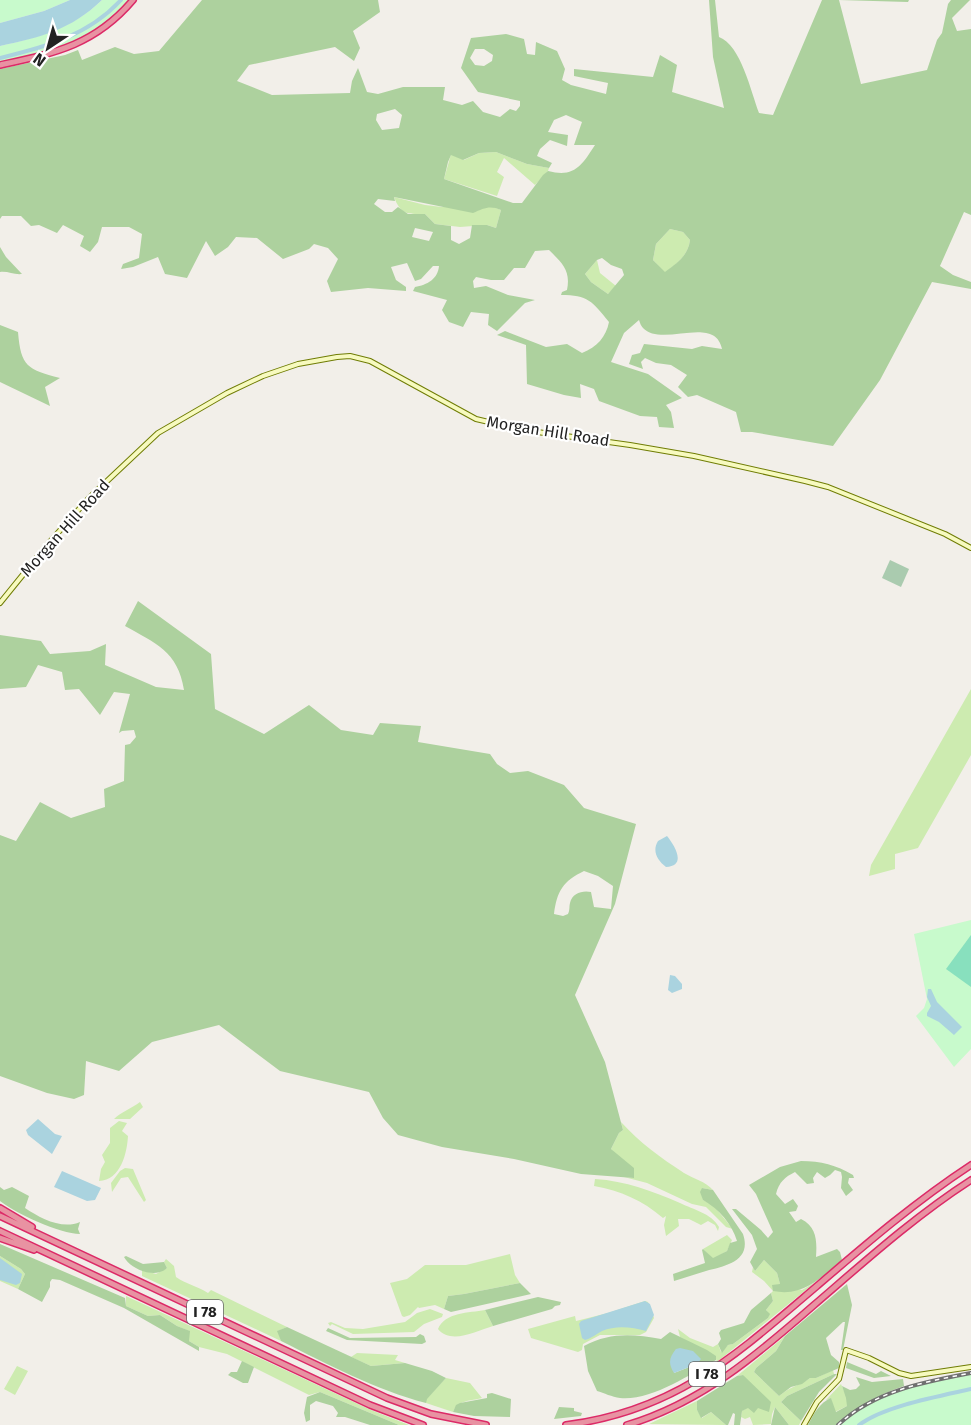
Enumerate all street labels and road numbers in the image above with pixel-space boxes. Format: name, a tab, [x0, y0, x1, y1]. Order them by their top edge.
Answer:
street label: Morgan Hill Road	[485, 412, 611, 450]
street label: Morgan Hill Road	[16, 476, 114, 580]
road number: I 78	[187, 1300, 223, 1324]
road number: I 78	[689, 1362, 725, 1386]

